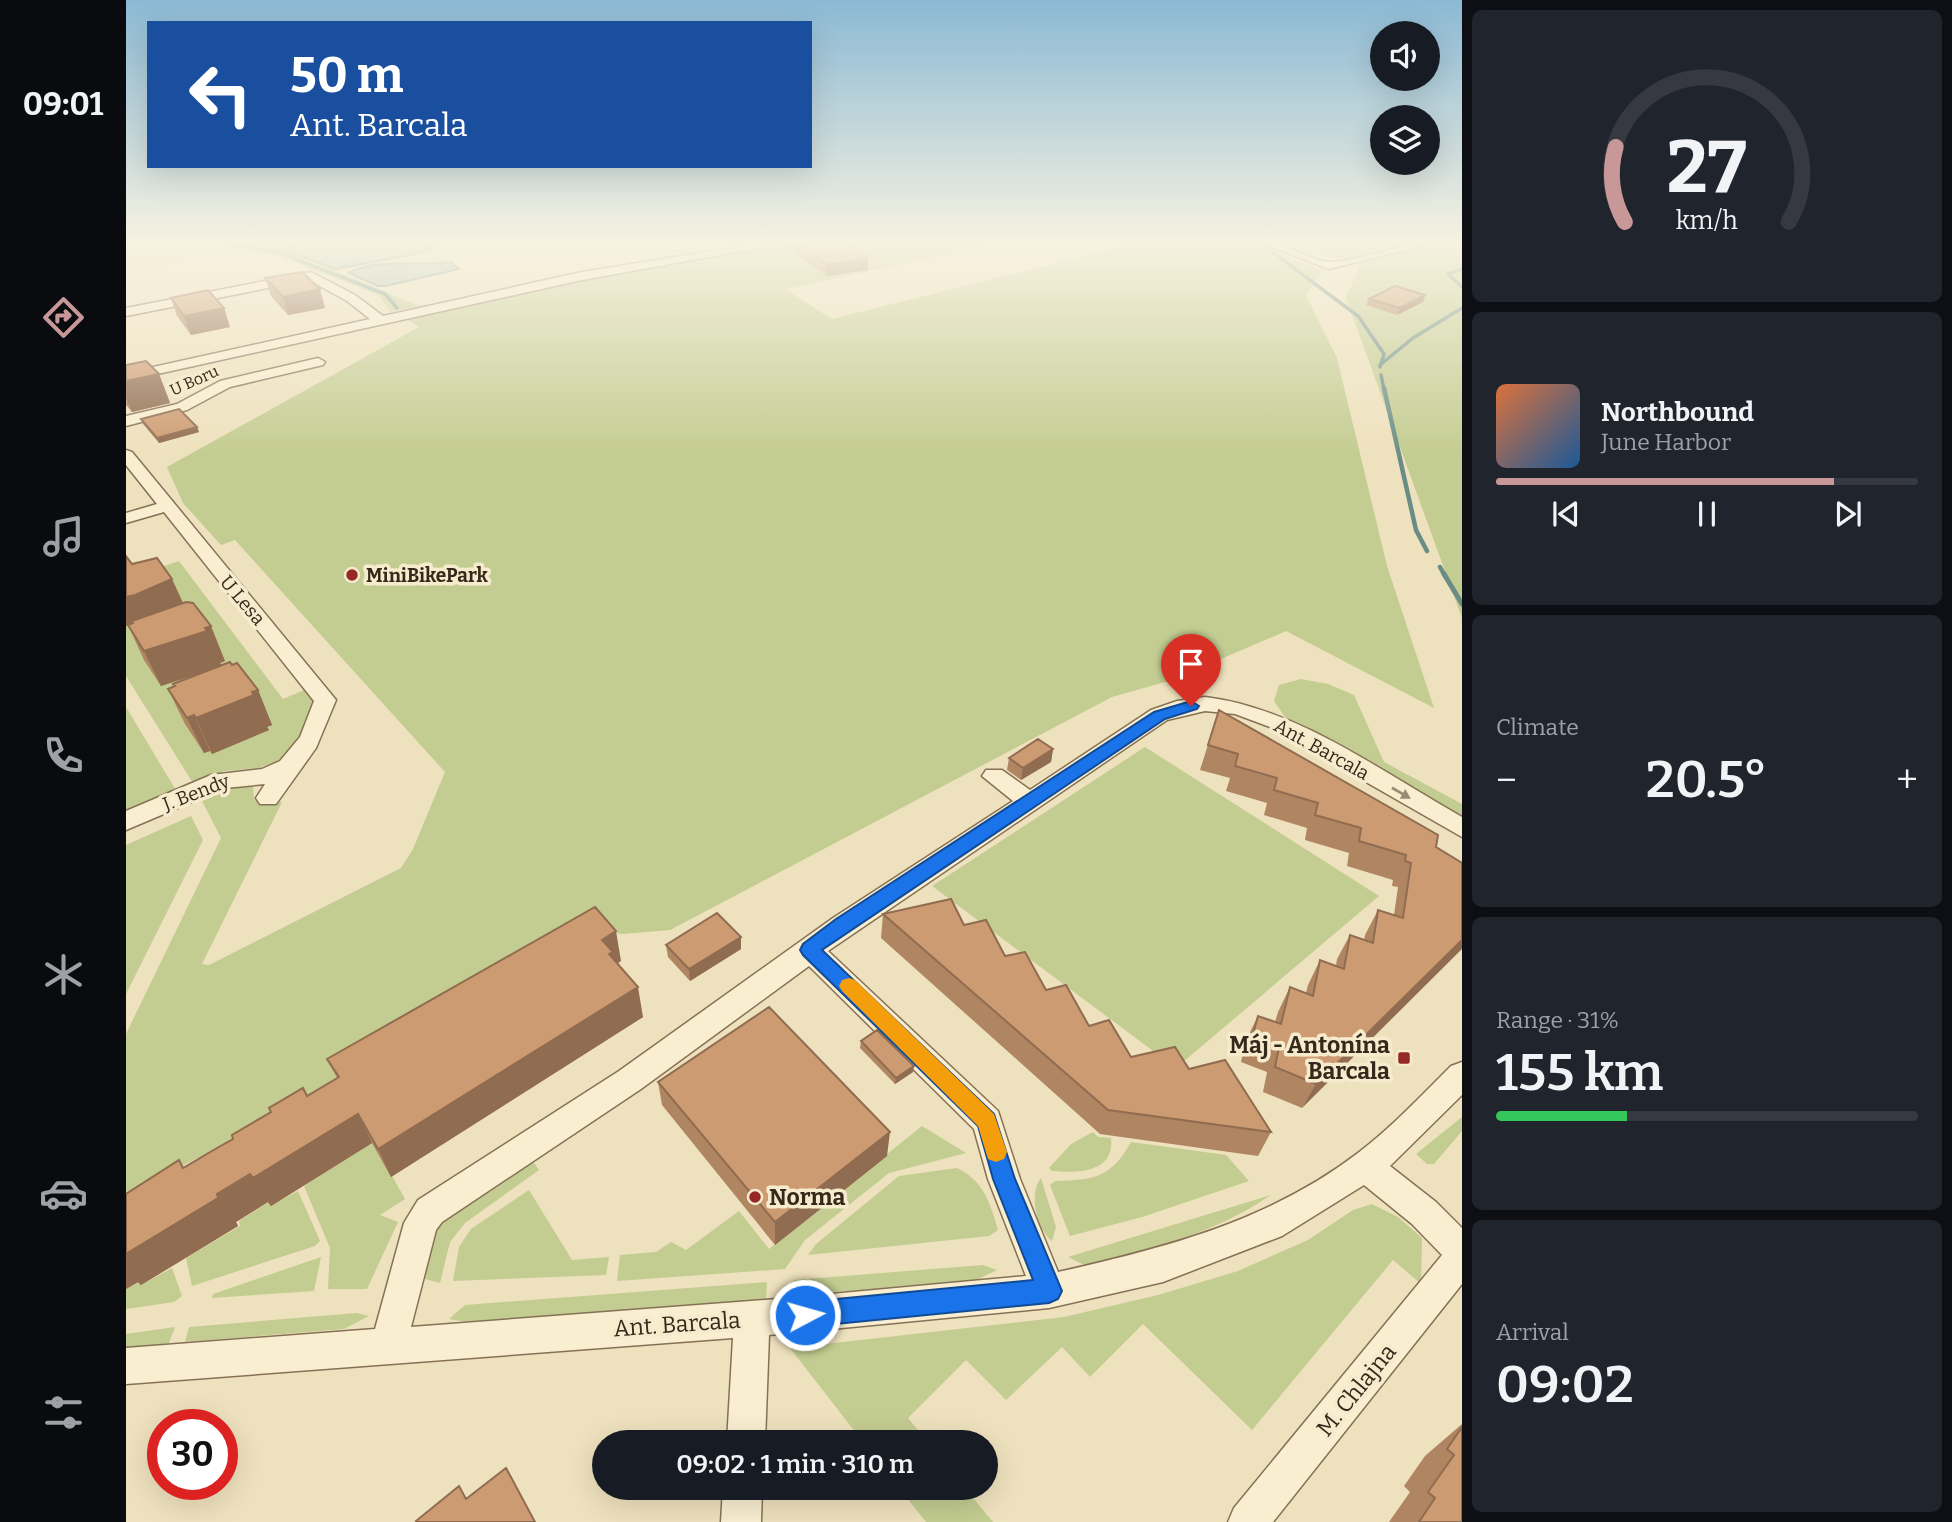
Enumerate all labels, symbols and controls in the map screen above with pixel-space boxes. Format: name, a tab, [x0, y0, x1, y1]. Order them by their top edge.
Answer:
map controls	[1370, 21, 1440, 175]
button: sound	[1370, 21, 1440, 91]
text: 50 m	[290, 46, 403, 105]
icon: left	[175, 49, 266, 140]
text: 09:01	[23, 85, 103, 123]
button: layers	[1370, 105, 1440, 175]
text: Ant. Barcala	[290, 106, 467, 144]
text: 27	[1667, 125, 1747, 212]
text: km/h	[1676, 206, 1738, 236]
icon: directions	[39, 293, 88, 342]
street label: U Boru	[167, 361, 222, 400]
text: Northbound	[1601, 397, 1754, 428]
text: June Harbor	[1601, 428, 1731, 456]
icon: previous	[1547, 495, 1585, 533]
icon: pause	[1688, 495, 1726, 533]
icon: next	[1829, 495, 1867, 533]
icon: music	[39, 512, 88, 561]
place label: MiniBikePark	[366, 564, 489, 587]
marker: MiniBikePark	[344, 567, 360, 583]
street label: U Lesa	[215, 571, 271, 630]
pin	[1161, 634, 1221, 706]
icon: arrive	[1172, 645, 1210, 683]
text: Climate	[1496, 713, 1579, 741]
street label: Ant. Barcala	[1270, 714, 1374, 785]
icon: phone	[39, 731, 88, 780]
text: 20.5°	[1646, 748, 1768, 811]
text: −	[1496, 757, 1517, 803]
text: +	[1896, 757, 1918, 803]
street label: J. Bendy	[159, 769, 234, 816]
one-way arrow	[1391, 787, 1410, 799]
icon: climate	[39, 950, 88, 999]
text: Range · 31%	[1496, 1006, 1619, 1034]
place label: Máj - Antonína Barcala	[1229, 1031, 1390, 1085]
text: 155 km	[1496, 1041, 1663, 1104]
marker: Máj - Antonína Barcala	[1396, 1050, 1412, 1066]
icon: car	[39, 1169, 88, 1218]
place label: Norma	[769, 1183, 845, 1211]
marker: Norma	[747, 1189, 763, 1205]
position arrow	[768, 1278, 842, 1352]
street label: Ant. Barcala	[612, 1306, 742, 1342]
text: Arrival	[1496, 1318, 1569, 1346]
street label: M. Chlajna	[1310, 1338, 1402, 1442]
text: 09:02	[1496, 1353, 1634, 1416]
icon: filters	[39, 1388, 88, 1437]
speed limit sign: 30	[147, 1409, 238, 1500]
text: 09:02 · 1 min · 310 m	[676, 1449, 914, 1480]

